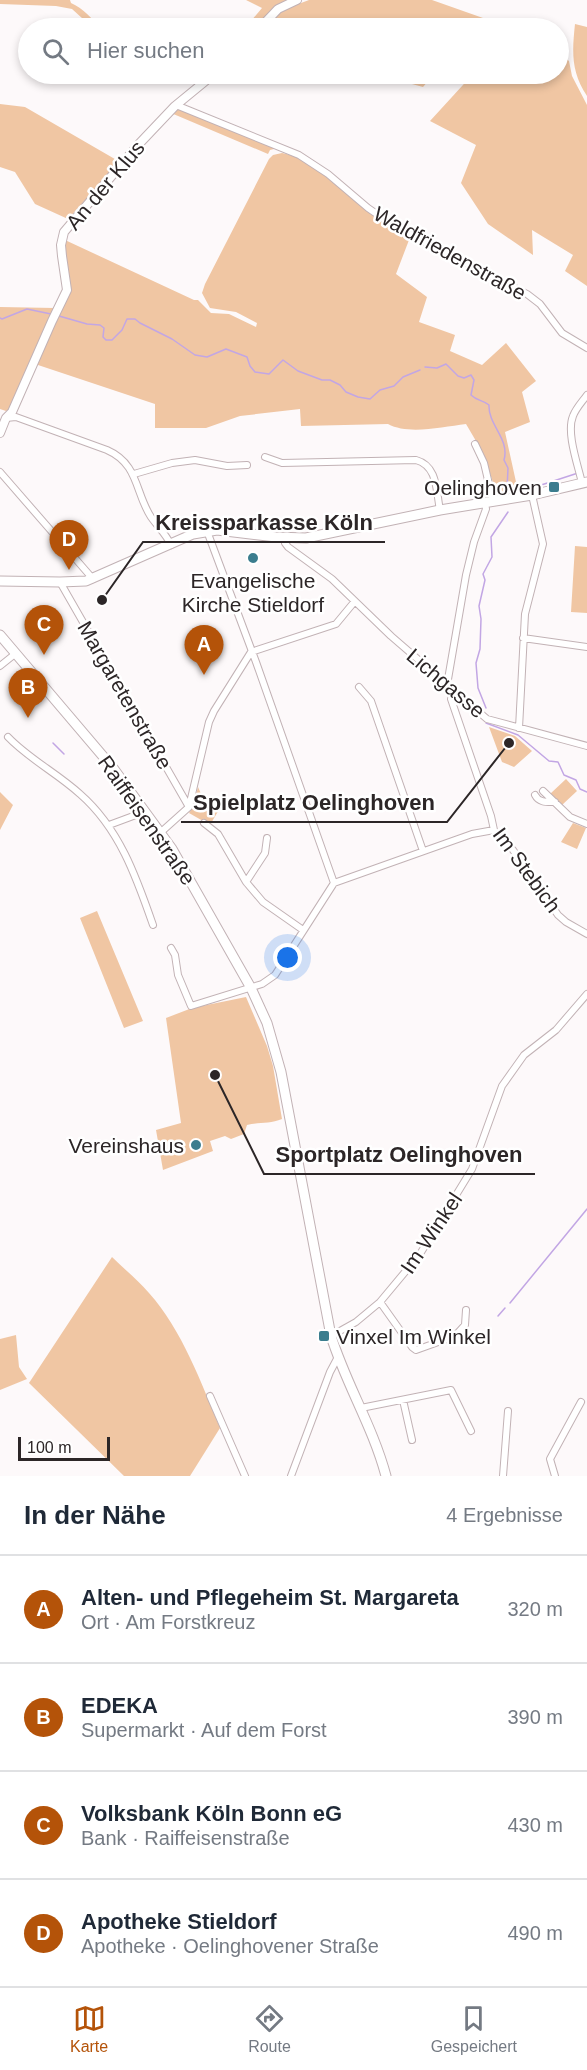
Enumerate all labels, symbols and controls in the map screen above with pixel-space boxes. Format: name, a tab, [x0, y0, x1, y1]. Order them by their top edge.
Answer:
search box	[18, 18, 569, 84]
icon: search	[39, 35, 72, 68]
text: Hier suchen	[87, 38, 204, 63]
street label: An der Klus	[61, 136, 149, 234]
street label: Waldfriedenstraße	[370, 202, 530, 304]
place label: Oelinghoven	[424, 476, 542, 499]
marker: Oelinghoven	[547, 480, 561, 494]
callout: Kreissparkasse Köln	[143, 502, 385, 542]
text: Kreissparkasse Köln	[155, 510, 373, 535]
pin: D	[50, 520, 88, 570]
marker: Evangelische Kirche Stieldorf	[246, 551, 260, 565]
place label: Evangelische Kirche Stieldorf	[182, 569, 324, 616]
pin: C	[24, 606, 63, 655]
street label: Margaretenstraße	[73, 617, 177, 773]
pin: A	[184, 626, 224, 675]
street label: Lichgasse	[402, 644, 490, 722]
pin: B	[9, 668, 48, 718]
street label: Raiffeisenstraße	[94, 751, 200, 889]
callout: Spielplatz Oelinghoven	[181, 782, 447, 822]
text: Spielplatz Oelinghoven	[193, 790, 435, 815]
street label: Im Stebich	[489, 823, 565, 917]
your location	[273, 943, 302, 972]
place label: Vereinshaus	[68, 1134, 184, 1157]
callout: Sportplatz Oelinghoven	[264, 1134, 535, 1174]
marker: Vereinshaus	[189, 1138, 203, 1152]
text: Sportplatz Oelinghoven	[276, 1142, 522, 1167]
street label: Im Winkel	[396, 1188, 466, 1278]
place label: Vinxel Im Winkel	[336, 1325, 491, 1348]
marker: Vinxel Im Winkel	[317, 1329, 331, 1343]
scale bar	[18, 1434, 110, 1462]
text: 100 m	[27, 1439, 71, 1456]
text: In der Nähe	[24, 1500, 166, 1530]
text: 4 Ergebnisse	[446, 1504, 563, 1526]
text: Alten- und Pflegeheim St. Margareta	[81, 1585, 459, 1610]
text: A	[36, 1598, 51, 1620]
text: 320 m	[507, 1598, 563, 1620]
text: Ort · Am Forstkreuz	[81, 1611, 255, 1633]
text: EDEKA	[81, 1693, 158, 1718]
text: B	[36, 1706, 51, 1728]
text: 390 m	[507, 1706, 563, 1728]
text: Supermarkt · Auf dem Forst	[81, 1719, 327, 1741]
text: Volksbank Köln Bonn eG	[81, 1801, 342, 1826]
text: C	[36, 1814, 51, 1836]
text: 430 m	[507, 1814, 563, 1836]
text: Bank · Raiffeisenstraße	[81, 1827, 290, 1849]
text: Apotheke Stieldorf	[81, 1909, 277, 1934]
text: D	[36, 1922, 51, 1944]
text: 490 m	[507, 1922, 563, 1944]
text: Apotheke · Oelinghovener Straße	[81, 1935, 379, 1957]
tab: Karte	[70, 2002, 108, 2056]
tab: Route	[248, 2002, 291, 2056]
tab: Gespeichert	[431, 2002, 517, 2056]

